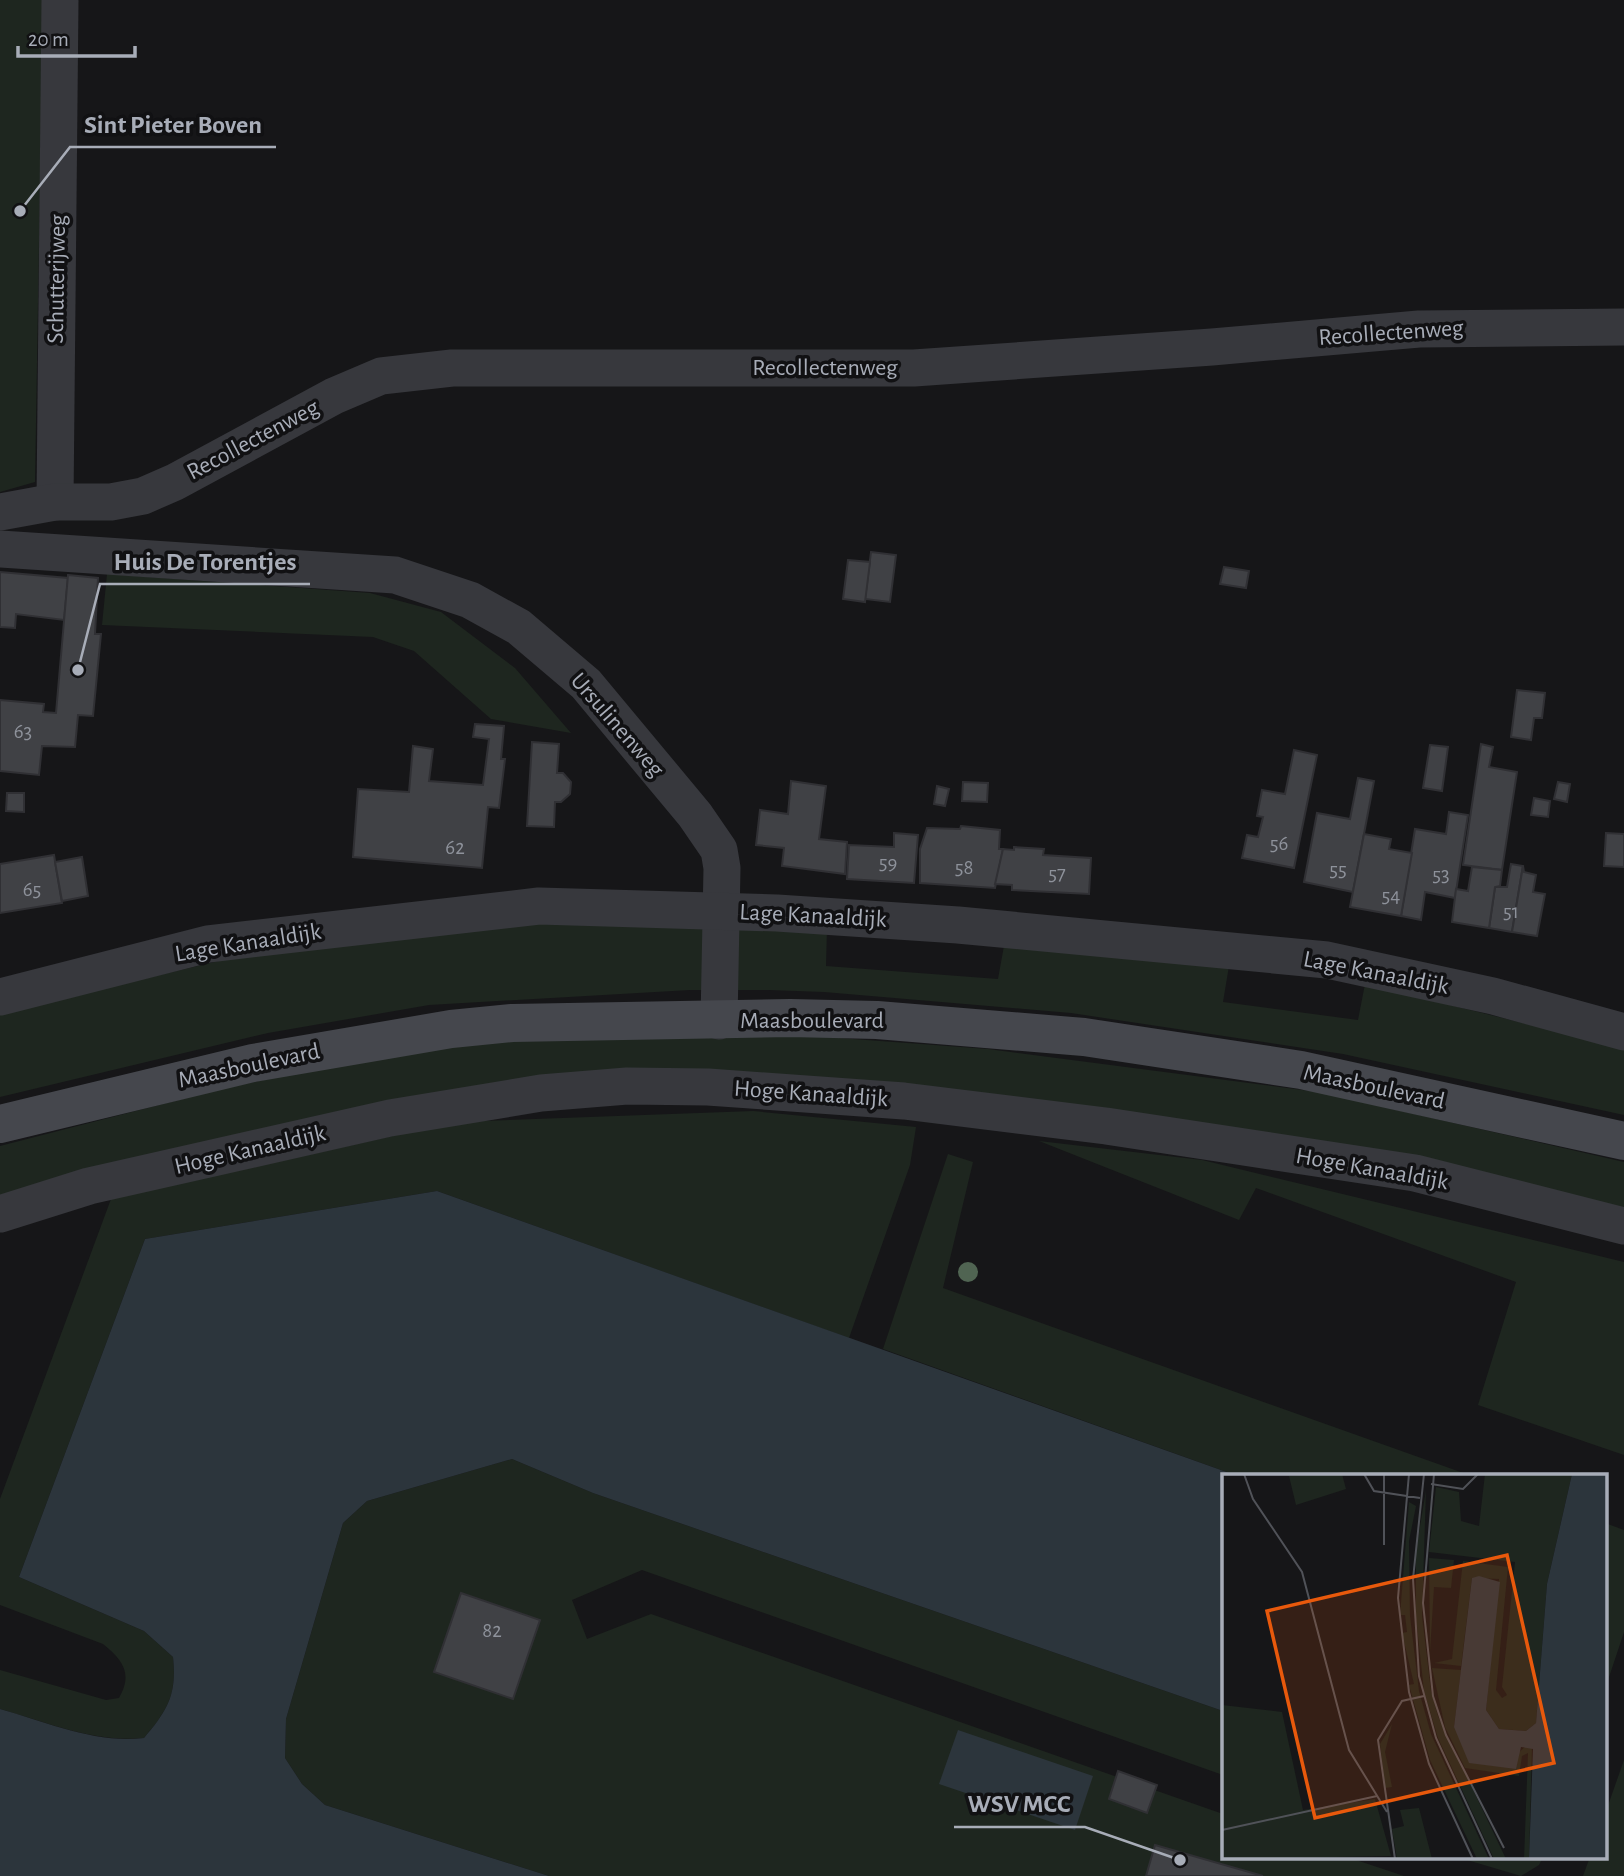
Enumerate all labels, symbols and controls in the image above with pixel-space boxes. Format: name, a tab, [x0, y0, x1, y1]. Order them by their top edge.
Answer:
scale bar	[18, 14, 135, 58]
text: 20 m	[28, 29, 69, 50]
callout: Sint Pieter Boven	[70, 100, 276, 147]
text: Sint Pieter Boven	[84, 112, 262, 138]
street label: Schutterijweg	[44, 214, 70, 344]
street label: Recollectenweg	[1318, 316, 1465, 350]
street label: Recollectenweg	[752, 356, 898, 380]
street label: Recollectenweg	[183, 395, 323, 485]
callout: Huis De Torentjes	[100, 537, 310, 584]
text: Huis De Torentjes	[114, 549, 296, 575]
street label: Ursulinenweg	[566, 668, 669, 782]
house number: 63	[14, 721, 32, 742]
house number: 56	[1270, 833, 1288, 854]
house number: 62	[445, 837, 465, 858]
house number: 59	[879, 852, 897, 873]
house number: 58	[955, 857, 973, 878]
house number: 55	[1329, 859, 1347, 880]
house number: 57	[1048, 863, 1066, 884]
house number: 53	[1432, 864, 1450, 885]
house number: 65	[23, 879, 41, 900]
house number: 54	[1382, 885, 1400, 906]
street label: Lage Kanaaldijk	[739, 900, 887, 932]
house number: 51	[1503, 901, 1519, 922]
street label: Lage Kanaaldijk	[173, 920, 323, 966]
street label: Lage Kanaaldijk	[1301, 947, 1451, 999]
street label: Maasboulevard	[740, 1009, 884, 1033]
street label: Maasboulevard	[176, 1039, 322, 1093]
street label: Maasboulevard	[1301, 1060, 1447, 1114]
street label: Hoge Kanaaldijk	[733, 1077, 889, 1111]
street label: Hoge Kanaaldijk	[172, 1121, 328, 1179]
street label: Hoge Kanaaldijk	[1294, 1144, 1450, 1194]
inset map	[1222, 1474, 1606, 1858]
house number: 82	[482, 1620, 502, 1641]
callout: WSV MCC	[954, 1780, 1085, 1827]
text: WSV MCC	[968, 1791, 1071, 1817]

